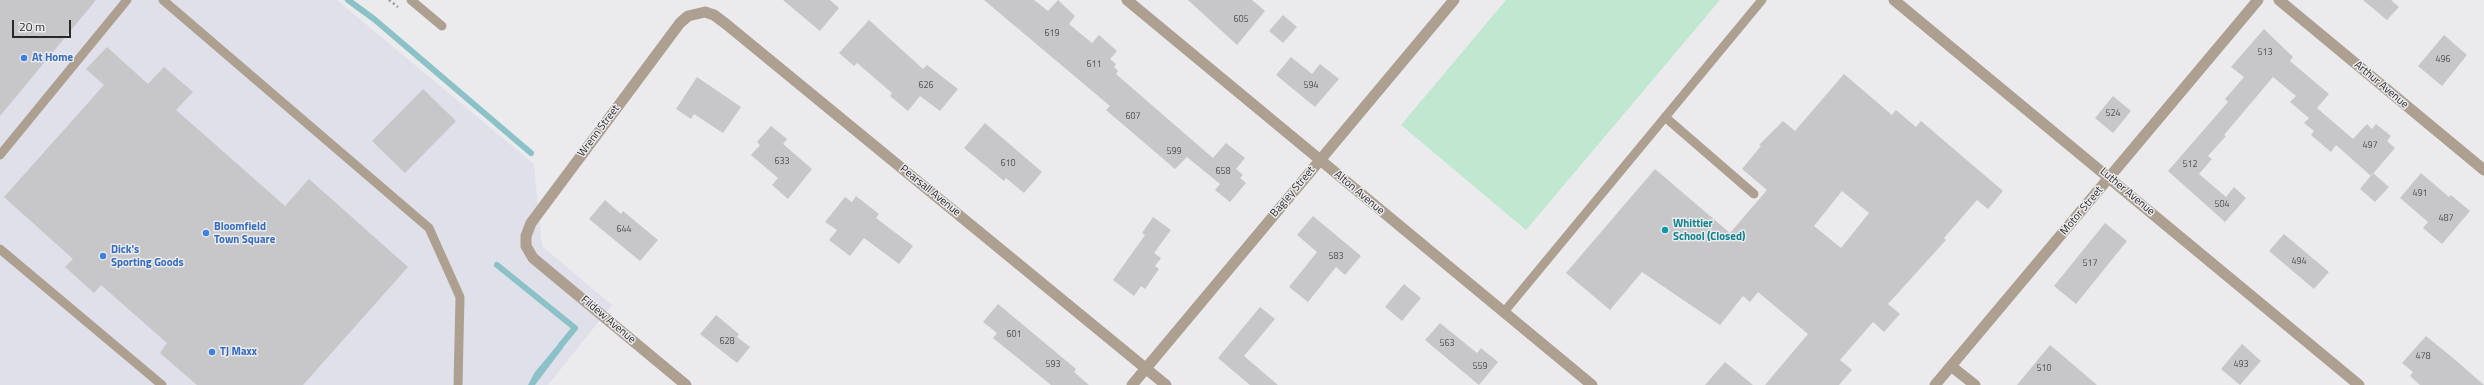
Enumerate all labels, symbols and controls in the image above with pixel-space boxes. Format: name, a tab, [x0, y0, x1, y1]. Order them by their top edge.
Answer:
scale bar	[14, 12, 73, 38]
house number: 605	[1233, 15, 1249, 25]
text: 20 m	[19, 17, 45, 36]
house number: 619	[1044, 29, 1060, 39]
house number: 513	[2257, 48, 2273, 58]
place label: At Home	[32, 51, 73, 65]
marker: At Home	[19, 53, 29, 63]
house number: 496	[2435, 55, 2451, 65]
street label: Arthur Avenue	[2351, 59, 2411, 111]
house number: 611	[1086, 60, 1102, 70]
house number: 626	[918, 81, 934, 91]
house number: 594	[1303, 81, 1319, 91]
street label: Wrenn Street	[575, 103, 623, 159]
house number: 524	[2105, 109, 2121, 119]
house number: 607	[1125, 112, 1141, 122]
house number: 497	[2362, 141, 2378, 151]
house number: 599	[1166, 147, 1182, 157]
house number: 633	[774, 157, 790, 167]
house number: 610	[1000, 159, 1016, 169]
house number: 512	[2182, 160, 2198, 170]
street label: Pearsall Avenue	[897, 163, 963, 219]
street label: Bagley Street	[1268, 164, 1318, 220]
street label: Luther Avenue	[2097, 165, 2157, 219]
house number: 658	[1215, 167, 1231, 177]
street label: Alton Avenue	[1331, 168, 1387, 218]
street label: Motor Street	[2058, 184, 2106, 238]
house number: 491	[2412, 189, 2428, 199]
house number: 504	[2214, 200, 2230, 210]
house number: 487	[2438, 214, 2454, 224]
place label: Whittier School (Closed)	[1673, 217, 1745, 243]
place label: Bloomfield Town Square	[214, 220, 275, 246]
house number: 644	[616, 225, 632, 235]
marker: Whittier School (Closed)	[1660, 225, 1670, 235]
marker: Bloomfield Town Square	[201, 228, 211, 238]
place label: Dick's Sporting Goods	[111, 243, 184, 269]
marker: Dick's Sporting Goods	[98, 251, 108, 261]
house number: 583	[1328, 252, 1344, 262]
house number: 494	[2291, 257, 2307, 267]
house number: 517	[2082, 259, 2098, 269]
street label: Fildew Avenue	[578, 293, 638, 347]
house number: 601	[1006, 330, 1022, 340]
house number: 628	[719, 337, 735, 347]
house number: 563	[1439, 339, 1455, 349]
place label: TJ Maxx	[220, 345, 257, 359]
marker: TJ Maxx	[207, 347, 217, 357]
house number: 478	[2415, 352, 2431, 362]
house number: 593	[1045, 360, 1061, 370]
house number: 493	[2233, 360, 2249, 370]
house number: 559	[1472, 362, 1488, 372]
house number: 510	[2036, 364, 2052, 374]

